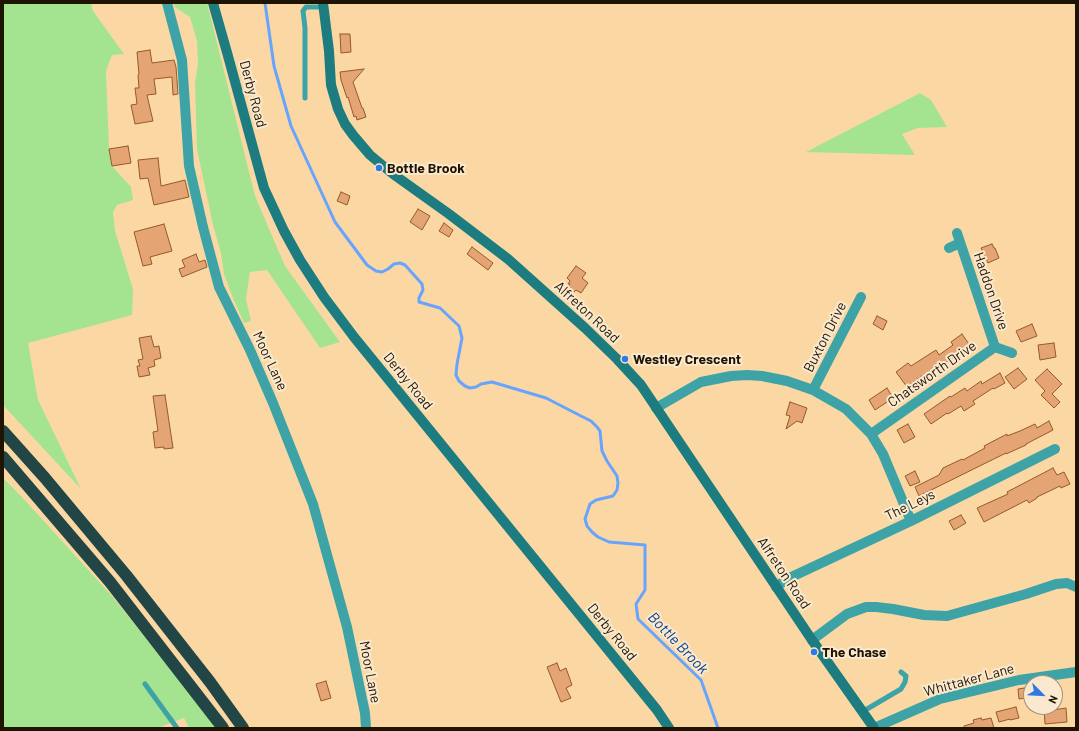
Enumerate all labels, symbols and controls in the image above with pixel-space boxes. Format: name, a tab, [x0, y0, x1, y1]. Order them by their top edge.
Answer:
street label: Derby Road	[236, 59, 270, 129]
place label: Bottle Brook	[387, 160, 465, 176]
marker: Bottle Brook	[374, 163, 384, 173]
street label: Haddon Drive	[970, 250, 1012, 332]
street label: Alfreton Road	[551, 278, 623, 346]
street label: Buxton Drive	[800, 299, 850, 375]
street label: Moor Lane	[249, 329, 291, 393]
street label: Chatsworth Drive	[885, 337, 979, 411]
street label: Derby Road	[380, 349, 436, 413]
place label: Westley Crescent	[633, 351, 741, 367]
marker: Westley Crescent	[620, 354, 630, 364]
street label: The Leys	[882, 486, 938, 524]
street label: Alfreton Road	[754, 534, 814, 612]
street label: Derby Road	[584, 600, 640, 664]
water label: Bottle Brook	[644, 608, 712, 678]
street label: Moor Lane	[356, 639, 384, 705]
place label: The Chase	[822, 644, 886, 660]
marker: The Chase	[809, 647, 819, 657]
street label: Whittaker Lane	[922, 660, 1016, 700]
north arrow	[1023, 675, 1063, 715]
text: N	[1046, 694, 1061, 706]

